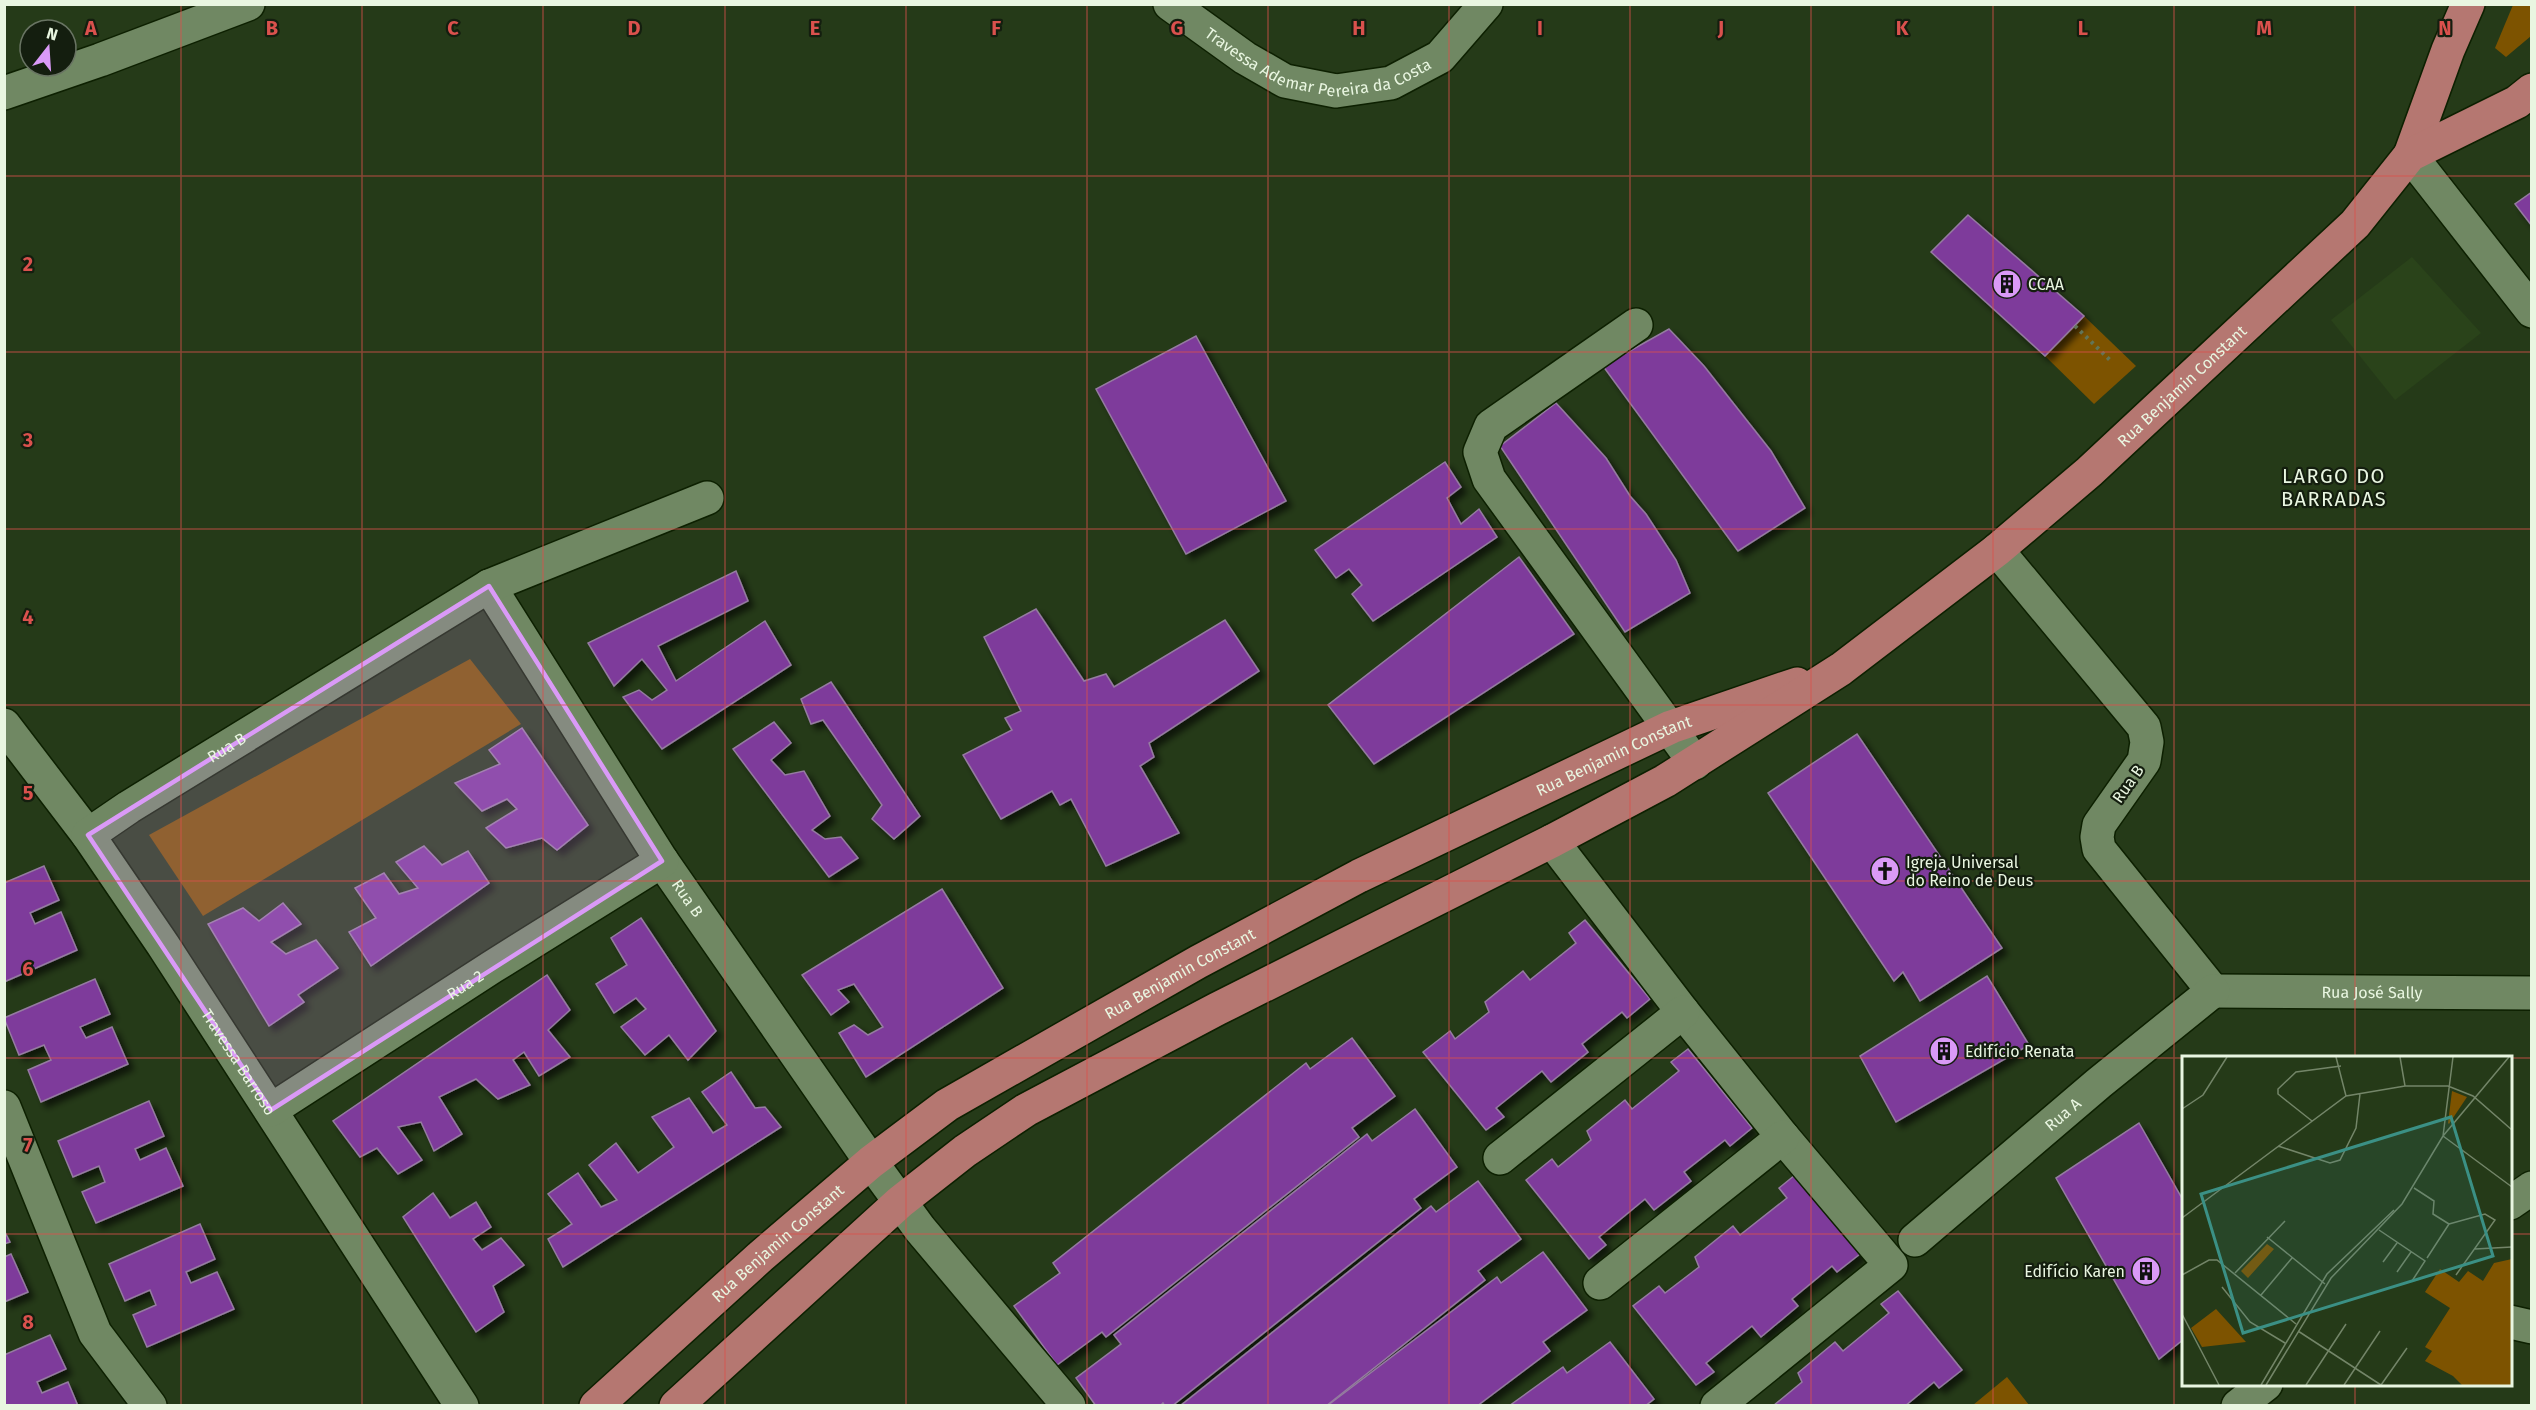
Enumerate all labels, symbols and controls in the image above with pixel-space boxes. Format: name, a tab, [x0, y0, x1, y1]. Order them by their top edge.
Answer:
text: A	[84, 16, 98, 40]
text: B	[266, 16, 278, 40]
text: C	[447, 16, 459, 40]
text: D	[627, 16, 641, 40]
text: E	[810, 16, 820, 40]
text: F	[991, 16, 1001, 40]
text: G	[1171, 16, 1183, 40]
text: H	[1352, 16, 1366, 40]
text: I	[1537, 16, 1543, 40]
text: J	[1717, 16, 1724, 40]
text: K	[1896, 16, 1909, 40]
text: L	[2078, 16, 2088, 40]
text: M	[2256, 16, 2272, 40]
text: N	[2438, 16, 2452, 40]
north arrow	[18, 18, 78, 78]
text: N	[44, 23, 60, 45]
street label: Travessa Ademar Pereira da Costa	[1202, 23, 1434, 100]
text: 2	[23, 252, 33, 276]
building icon: CCAA	[1991, 268, 2023, 300]
place label: CCAA	[2028, 275, 2065, 294]
street label: Rua Benjamin Constant	[2113, 321, 2250, 450]
text: 3	[22, 428, 33, 452]
district label: LARGO DO BARRADAS	[2281, 464, 2387, 511]
text: 4	[22, 605, 34, 629]
street label: Rua Benjamin Constant	[1533, 711, 1694, 800]
street label: Rua B	[204, 728, 249, 766]
street label: Rua B	[2108, 761, 2148, 807]
text: 5	[23, 781, 34, 805]
place label: Igreja Universal do Reino de Deus	[1906, 853, 2033, 890]
church icon: Igreja Universal do Reino de Deus	[1869, 855, 1901, 887]
street label: Rua B	[668, 876, 708, 921]
street label: Rua Benjamin Constant	[1101, 924, 1258, 1023]
text: 6	[22, 957, 34, 981]
street label: Rua 2	[443, 966, 487, 1003]
street label: Rua José Sally	[2321, 982, 2423, 1002]
street label: Travessa Barroso	[198, 1005, 280, 1119]
building icon: Edifício Renata	[1928, 1035, 1960, 1067]
place label: Edifício Renata	[1965, 1042, 2075, 1061]
inset map	[2182, 1056, 2512, 1386]
street label: Rua A	[2041, 1093, 2085, 1135]
text: 7	[23, 1133, 33, 1157]
street label: Rua Benjamin Constant	[708, 1180, 848, 1306]
building icon: Edifício Karen	[2130, 1255, 2162, 1287]
place label: Edifício Karen	[2024, 1262, 2125, 1281]
text: 8	[22, 1310, 34, 1334]

